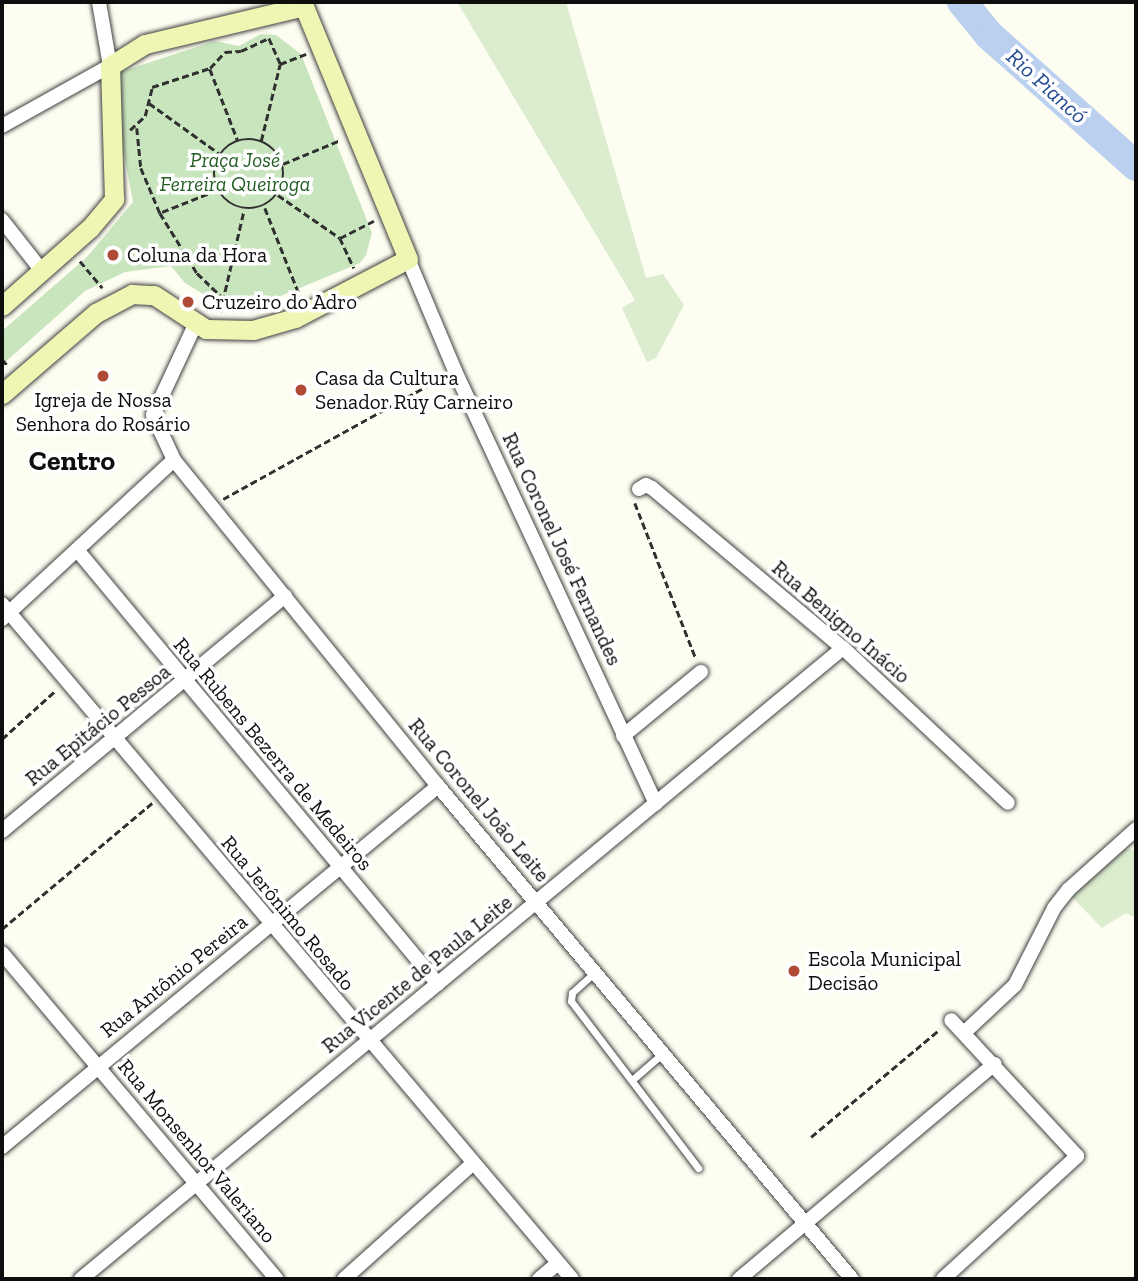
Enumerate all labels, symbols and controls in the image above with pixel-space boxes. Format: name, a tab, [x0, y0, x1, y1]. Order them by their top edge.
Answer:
water label: Rio Piancó	[1001, 43, 1093, 129]
park label: Praça José Ferreira Queiroga	[160, 147, 310, 197]
place label: Coluna da Hora	[127, 242, 267, 268]
marker: Coluna da Hora	[105, 247, 121, 263]
place label: Cruzeiro do Adro	[202, 289, 358, 315]
marker: Cruzeiro do Adro	[180, 294, 196, 310]
place label: Casa da Cultura Senador Ruy Carneiro	[315, 365, 514, 415]
marker: Igreja de Nossa Senhora do Rosário	[95, 368, 111, 384]
marker: Casa da Cultura Senador Ruy Carneiro	[293, 382, 309, 398]
place label: Igreja de Nossa Senhora do Rosário	[16, 387, 190, 437]
street label: Rua Coronel José Fernandes	[497, 428, 627, 670]
district label: Centro	[29, 444, 115, 478]
street label: Rua Benigno Inácio	[767, 555, 915, 689]
street label: Rua Rubens Bezerra de Medeiros	[168, 632, 378, 876]
street label: Rua Epitácio Pessoa	[20, 659, 176, 791]
street label: Rua Coronel João Leite	[403, 713, 555, 887]
street label: Rua Jerônimo Rosado	[216, 830, 360, 996]
street label: Rua Vicente de Paula Leite	[317, 889, 517, 1059]
street label: Rua Antônio Pereira	[95, 909, 253, 1043]
place label: Escola Municipal Decisão	[808, 946, 961, 996]
marker: Escola Municipal Decisão	[786, 963, 802, 979]
street label: Rua Monsenhor Valeriano	[112, 1054, 282, 1248]

